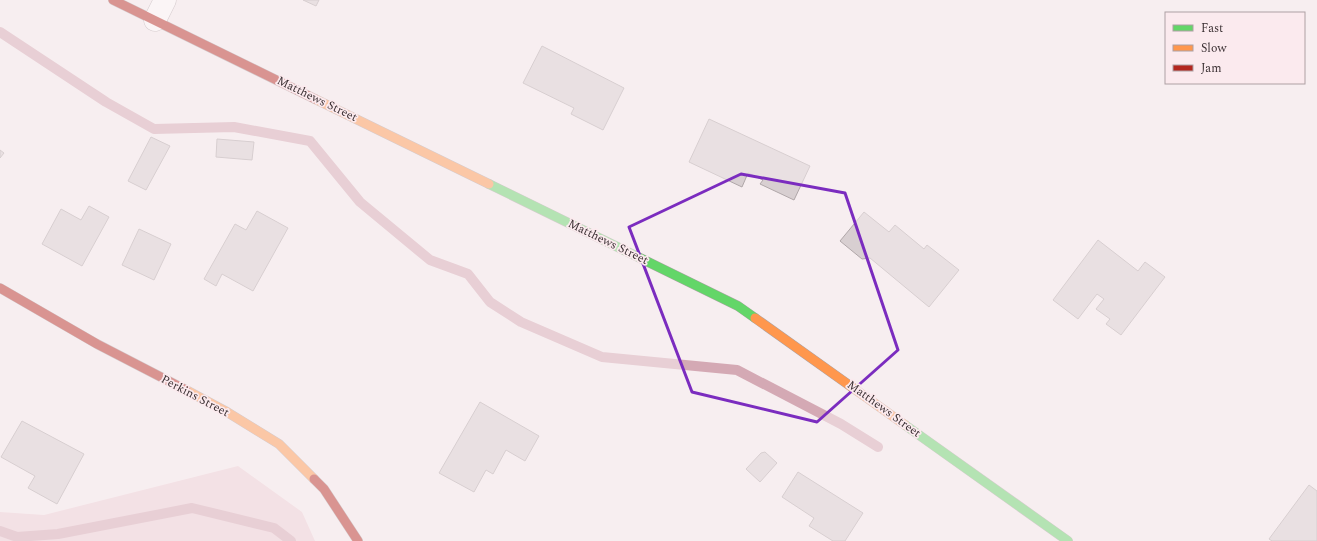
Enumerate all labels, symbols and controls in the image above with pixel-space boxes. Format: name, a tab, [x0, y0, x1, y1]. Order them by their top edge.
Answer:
legend	[1165, 12, 1305, 84]
text: Fast	[1201, 19, 1223, 38]
text: Slow	[1201, 39, 1227, 58]
text: Jam	[1201, 59, 1222, 78]
street label: Matthews Street	[274, 71, 360, 127]
street label: Matthews Street	[565, 214, 651, 270]
street label: Perkins Street	[157, 370, 233, 422]
street label: Matthews Street	[843, 376, 925, 442]

